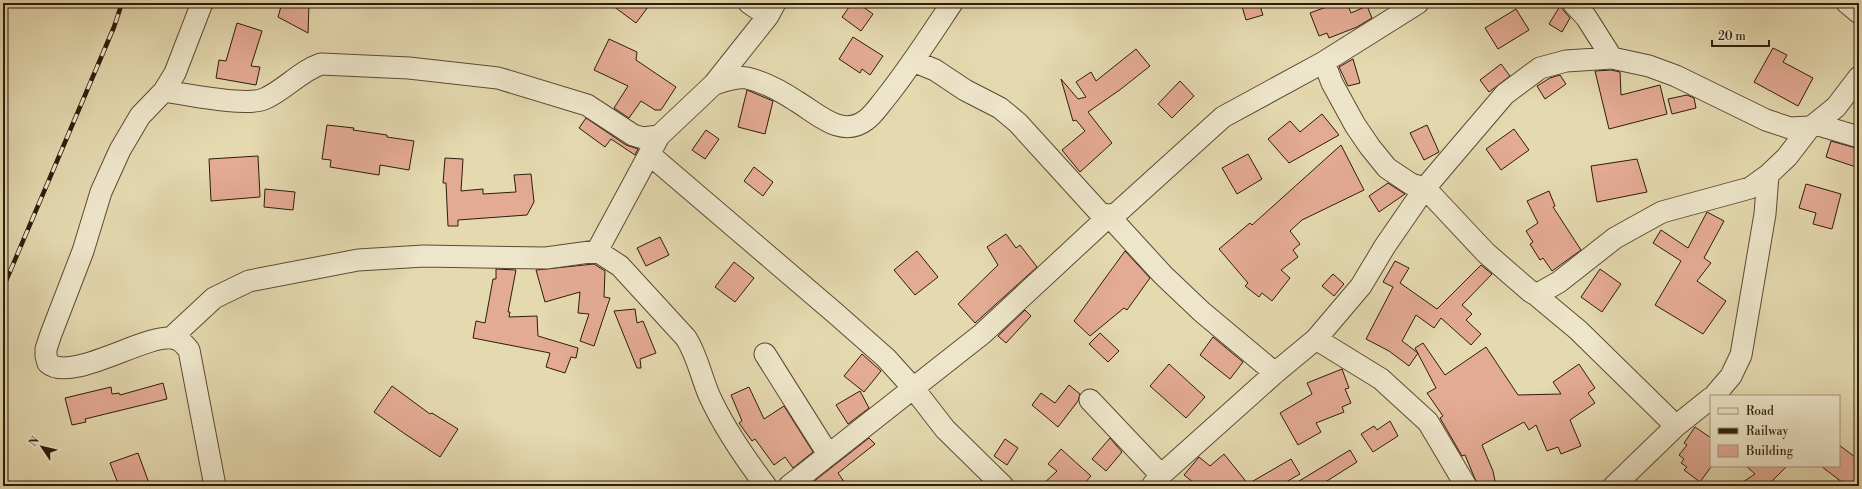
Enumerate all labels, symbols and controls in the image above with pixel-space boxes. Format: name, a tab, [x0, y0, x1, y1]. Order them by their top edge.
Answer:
scale bar	[1712, 22, 1769, 48]
text: 20 m	[1718, 29, 1746, 44]
legend	[1710, 395, 1840, 467]
text: Road	[1746, 404, 1774, 419]
text: Railway	[1746, 424, 1788, 439]
north arrow	[22, 427, 62, 467]
text: N	[26, 434, 43, 449]
text: Building	[1745, 444, 1794, 459]

